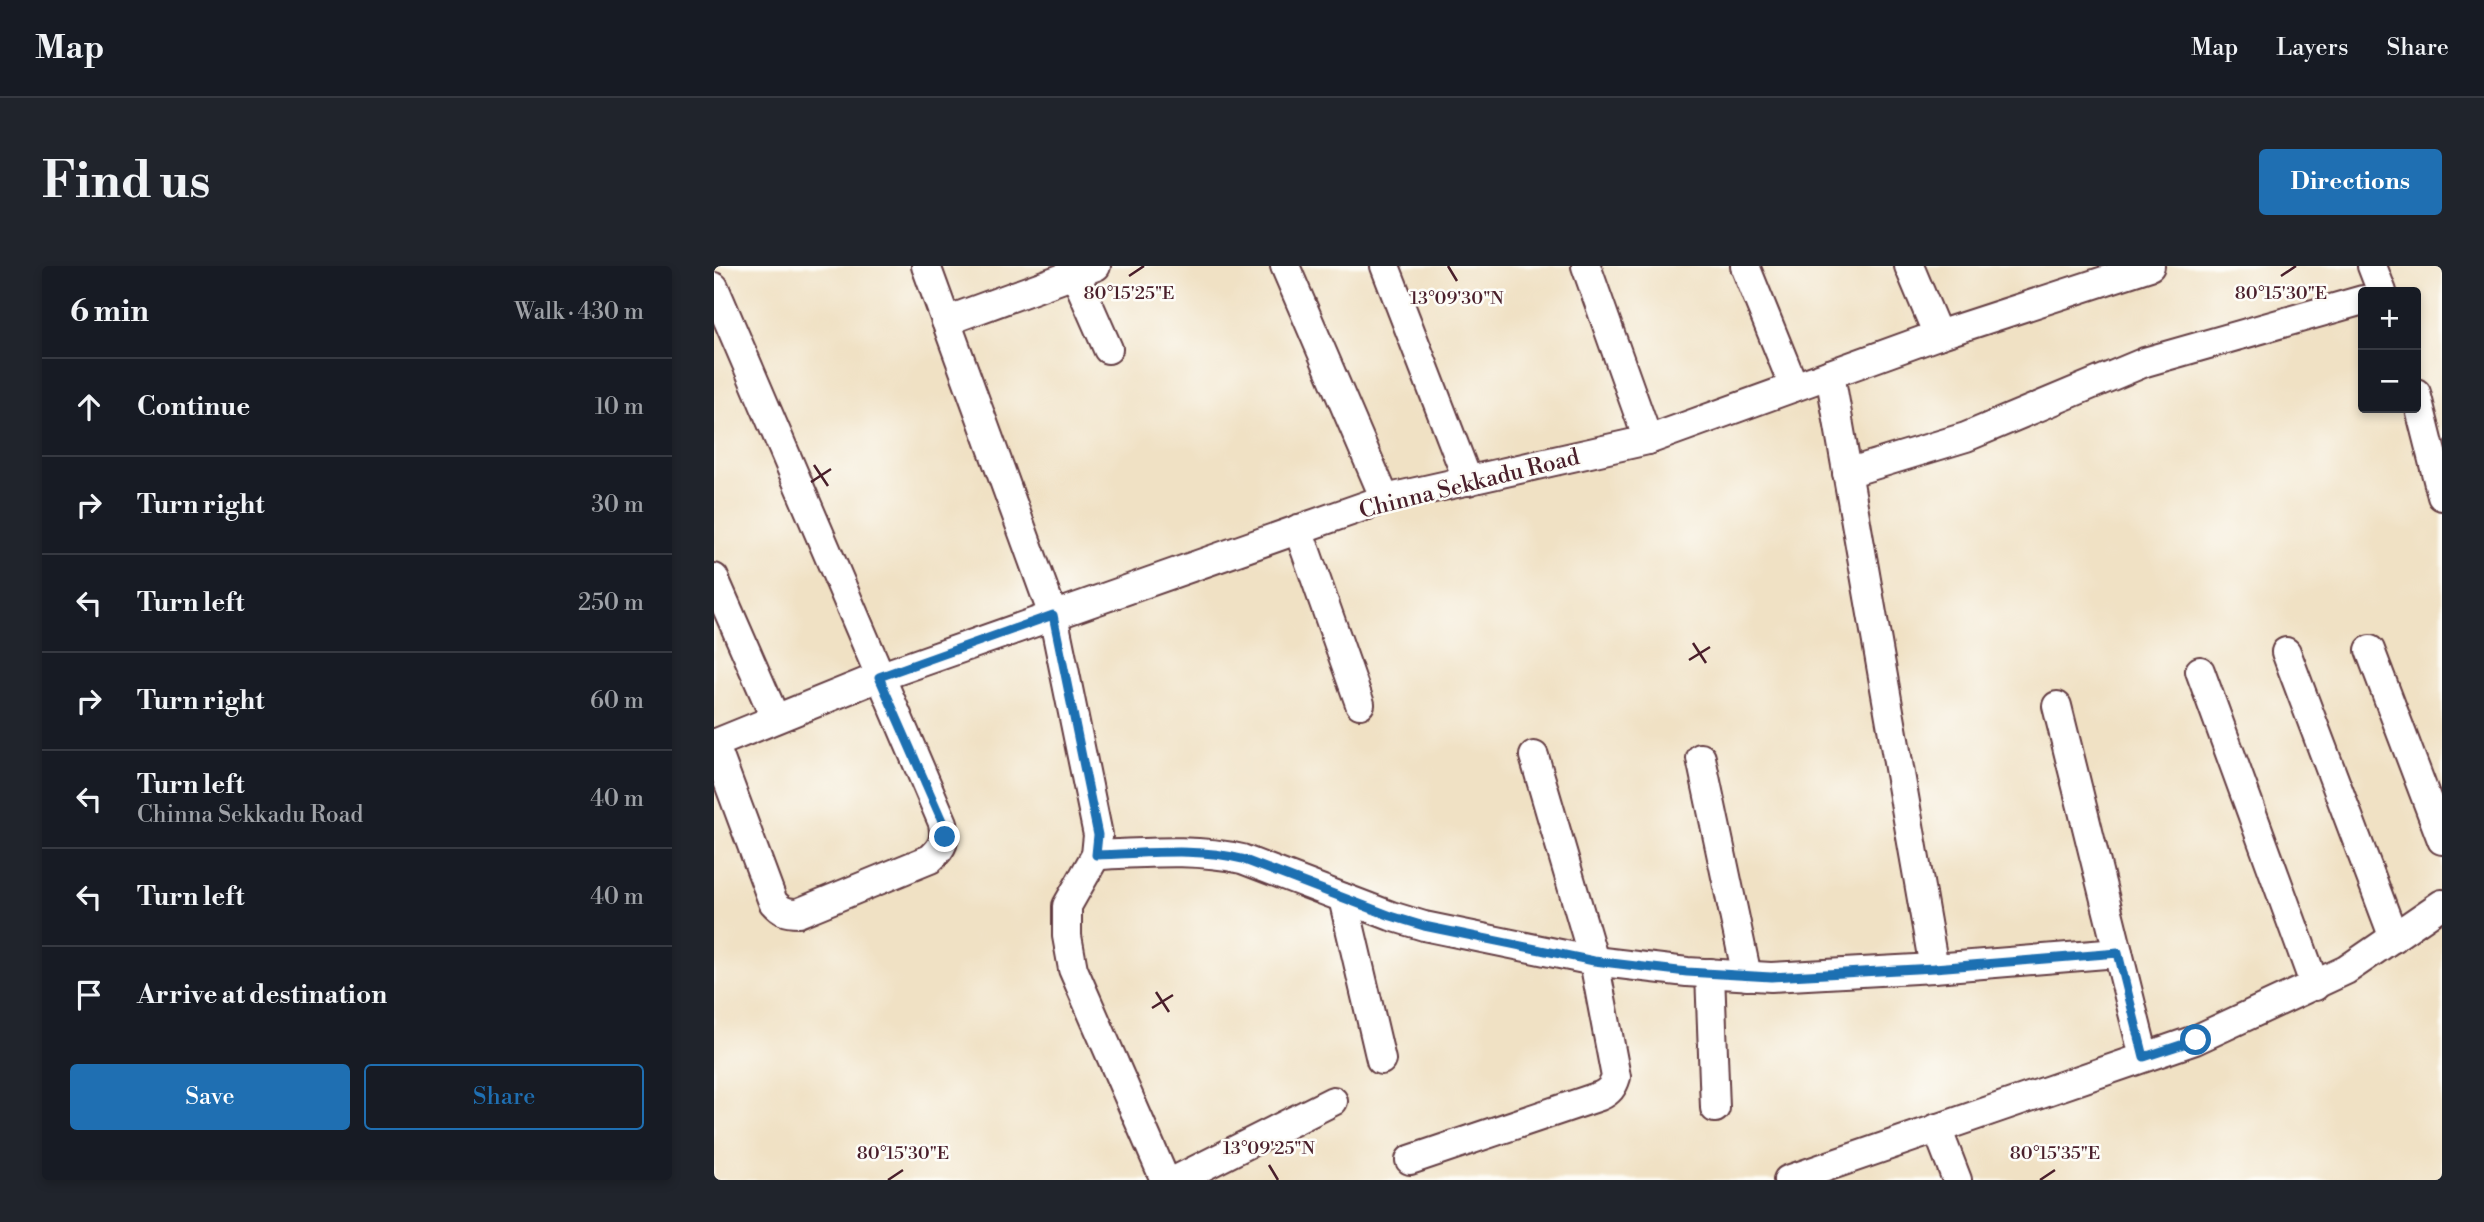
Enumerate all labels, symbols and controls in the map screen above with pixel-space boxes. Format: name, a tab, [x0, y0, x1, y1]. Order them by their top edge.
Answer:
text: Map	[35, 28, 104, 69]
text: Map	[2191, 33, 2238, 63]
text: Layers	[2276, 33, 2348, 63]
text: Share	[2386, 33, 2449, 63]
button: Directions	[2259, 149, 2442, 215]
text: Find us	[42, 152, 211, 213]
text: 80°15'25"E	[1084, 282, 1174, 305]
text: 80°15'30"E	[2235, 282, 2327, 305]
text: 13°09'30"N	[1410, 287, 1504, 310]
map controls	[2358, 287, 2421, 413]
button: +	[2358, 287, 2421, 350]
text: 6 min	[70, 293, 149, 331]
text: Walk · 430 m	[514, 298, 644, 326]
button: −	[2358, 350, 2421, 413]
icon: ahead	[70, 388, 108, 426]
text: Continue	[137, 391, 250, 423]
text: 10 m	[595, 393, 644, 421]
street label: Chinna Sekkadu Road	[1356, 443, 1582, 525]
icon: right	[70, 486, 108, 524]
text: Turn right	[137, 489, 265, 521]
text: 30 m	[591, 491, 644, 519]
icon: left	[70, 584, 108, 622]
text: Turn left	[137, 587, 245, 619]
text: 250 m	[578, 589, 644, 617]
icon: right	[70, 682, 108, 720]
text: Turn right	[137, 685, 265, 717]
text: 60 m	[590, 687, 644, 715]
text: Turn left	[137, 769, 245, 801]
icon: left	[70, 780, 108, 818]
text: 40 m	[590, 785, 644, 813]
text: Chinna Sekkadu Road	[137, 801, 363, 829]
route end	[929, 821, 960, 852]
icon: left	[70, 878, 108, 916]
text: Turn left	[137, 881, 245, 913]
text: 40 m	[590, 883, 644, 911]
icon: arrive	[70, 976, 108, 1014]
text: Arrive at destination	[137, 979, 387, 1011]
route start	[2180, 1024, 2211, 1055]
button: Save	[70, 1064, 350, 1130]
button: Share	[364, 1064, 644, 1130]
text: 13°09'25"N	[1223, 1137, 1315, 1160]
text: 80°15'30"E	[857, 1142, 949, 1165]
text: 80°15'35"E	[2010, 1142, 2100, 1165]

